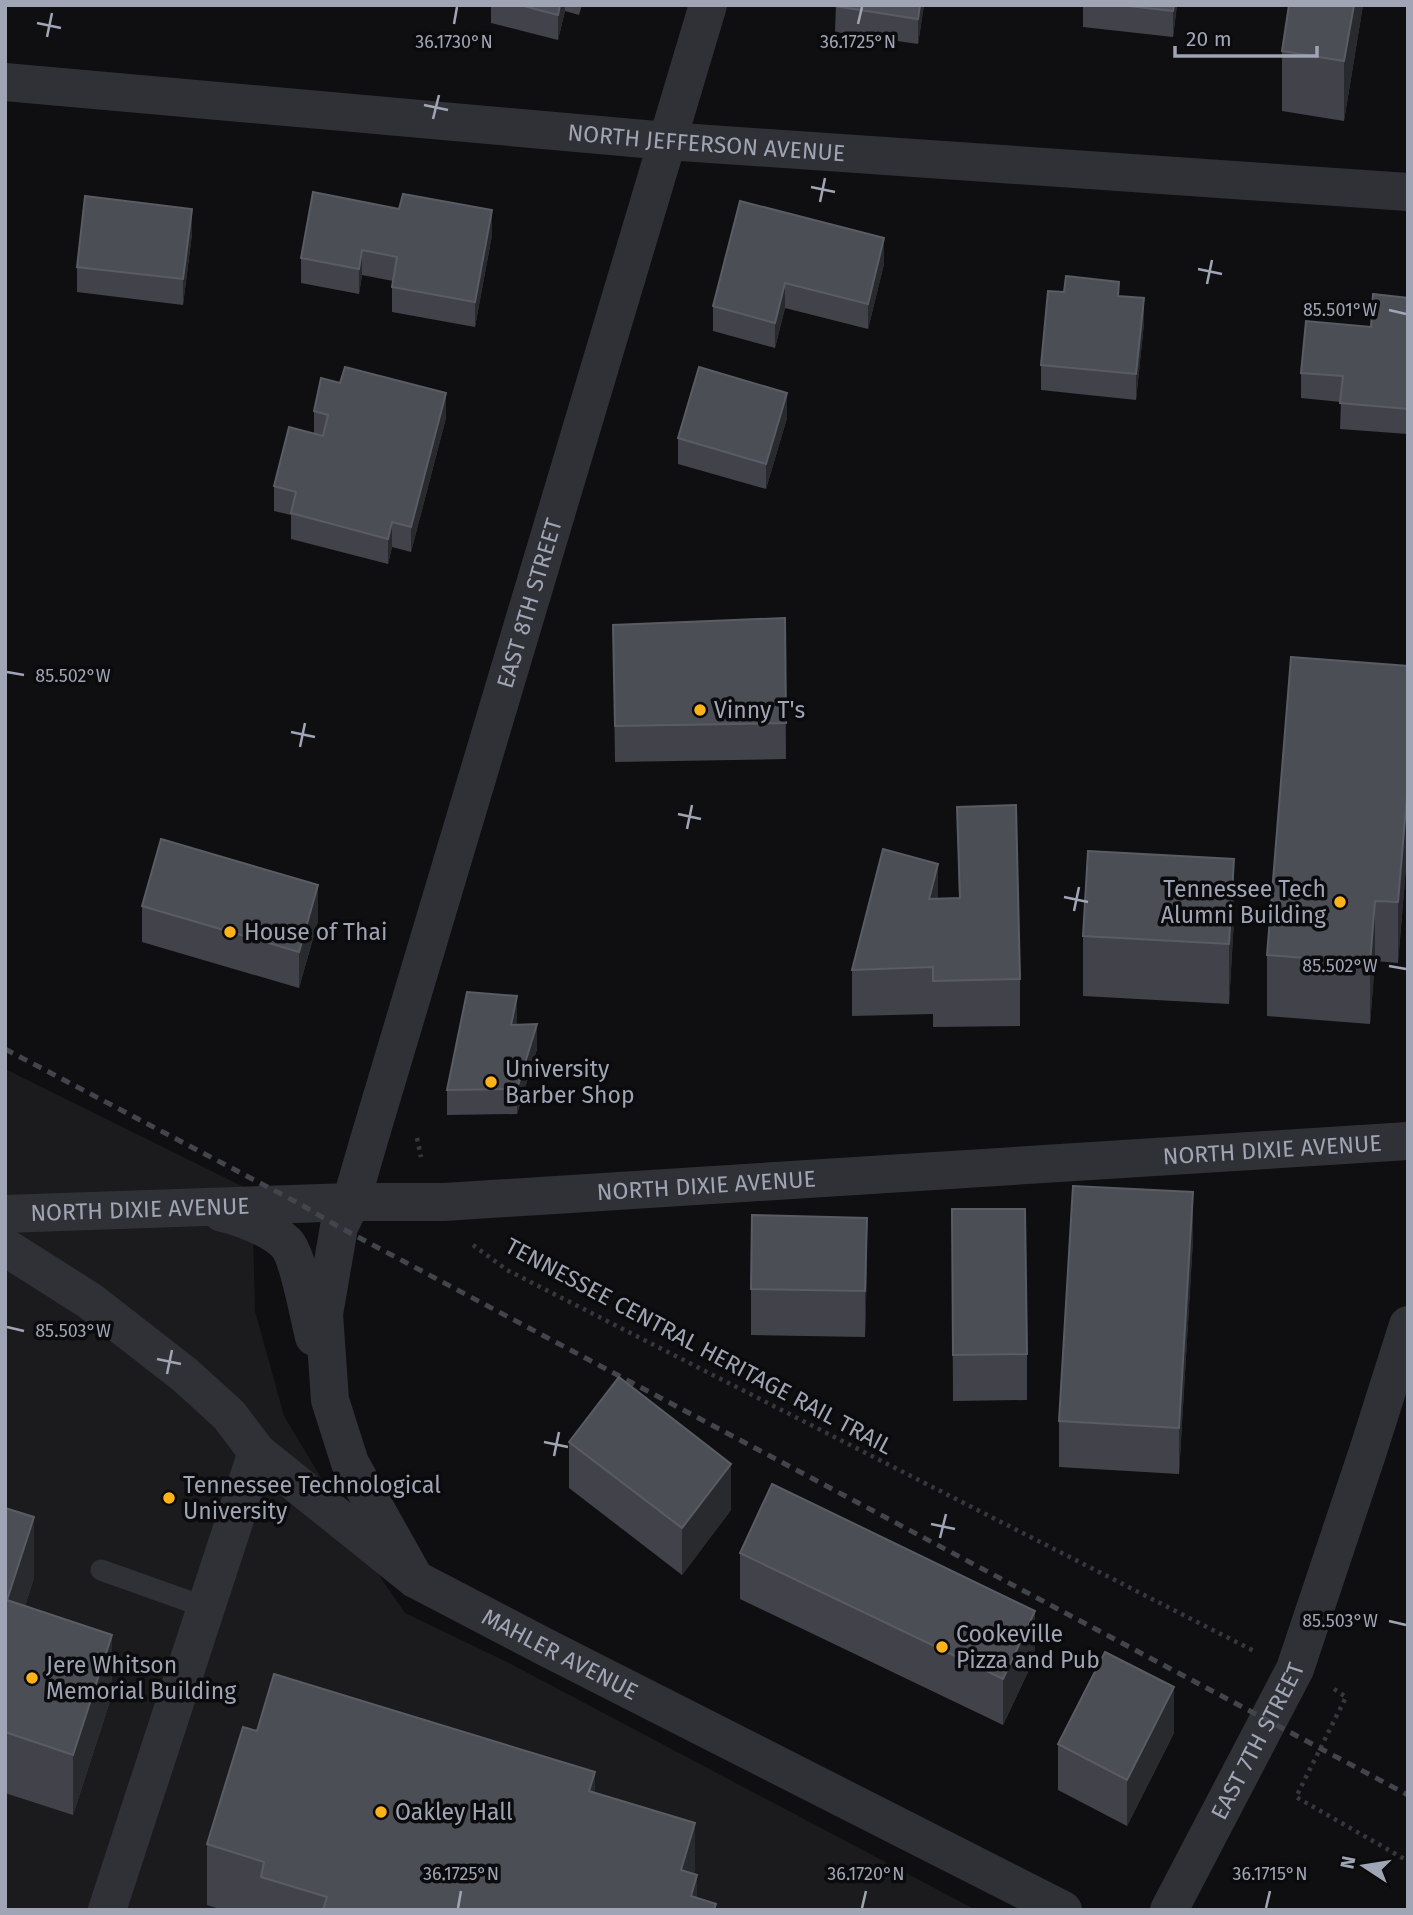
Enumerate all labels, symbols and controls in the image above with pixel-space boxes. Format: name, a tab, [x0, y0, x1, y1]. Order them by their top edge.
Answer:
scale bar	[1175, 14, 1317, 58]
text: 20 m	[1186, 26, 1232, 52]
text: 36.1730°N	[415, 31, 493, 53]
text: 36.1725°N	[820, 31, 896, 53]
street label: NORTH JEFFERSON AVENUE	[566, 118, 846, 167]
text: 85.501°W	[1303, 299, 1377, 321]
street label: EAST 8TH STREET	[491, 515, 568, 692]
text: 85.502°W	[35, 665, 111, 687]
place label: Vinny T's	[714, 696, 805, 724]
marker: Vinny T's	[692, 702, 708, 718]
place label: Tennessee Tech Alumni Building	[1161, 875, 1326, 929]
marker: Tennessee Tech Alumni Building	[1332, 894, 1348, 910]
place label: House of Thai	[244, 918, 387, 946]
marker: House of Thai	[222, 924, 238, 940]
text: 85.502°W	[1302, 955, 1378, 977]
place label: University Barber Shop	[505, 1055, 635, 1109]
marker: University Barber Shop	[483, 1074, 499, 1090]
street label: NORTH DIXIE AVENUE	[1162, 1129, 1382, 1170]
street label: NORTH DIXIE AVENUE	[596, 1165, 817, 1206]
street label: NORTH DIXIE AVENUE	[30, 1192, 250, 1227]
street label: TENNESSEE CENTRAL HERITAGE RAIL TRAIL	[501, 1232, 897, 1460]
text: 85.503°W	[35, 1320, 111, 1342]
place label: Tennessee Technological University	[183, 1471, 441, 1525]
marker: Tennessee Technological University	[161, 1490, 177, 1506]
street label: MAHLER AVENUE	[477, 1602, 643, 1706]
text: 85.503°W	[1302, 1610, 1378, 1632]
place label: Cookeville Pizza and Pub	[956, 1620, 1100, 1674]
marker: Cookeville Pizza and Pub	[934, 1639, 950, 1655]
place label: Jere Whitson Memorial Building	[46, 1651, 236, 1705]
street label: EAST 7TH STREET	[1205, 1659, 1310, 1824]
marker: Jere Whitson Memorial Building	[24, 1670, 40, 1686]
place label: Oakley Hall	[395, 1798, 513, 1826]
marker: Oakley Hall	[373, 1804, 389, 1820]
north arrow	[1329, 1831, 1399, 1901]
text: N	[1335, 1854, 1360, 1871]
text: 36.1725°N	[423, 1863, 499, 1885]
text: 36.1720°N	[827, 1863, 905, 1885]
text: 36.1715°N	[1233, 1863, 1307, 1885]

